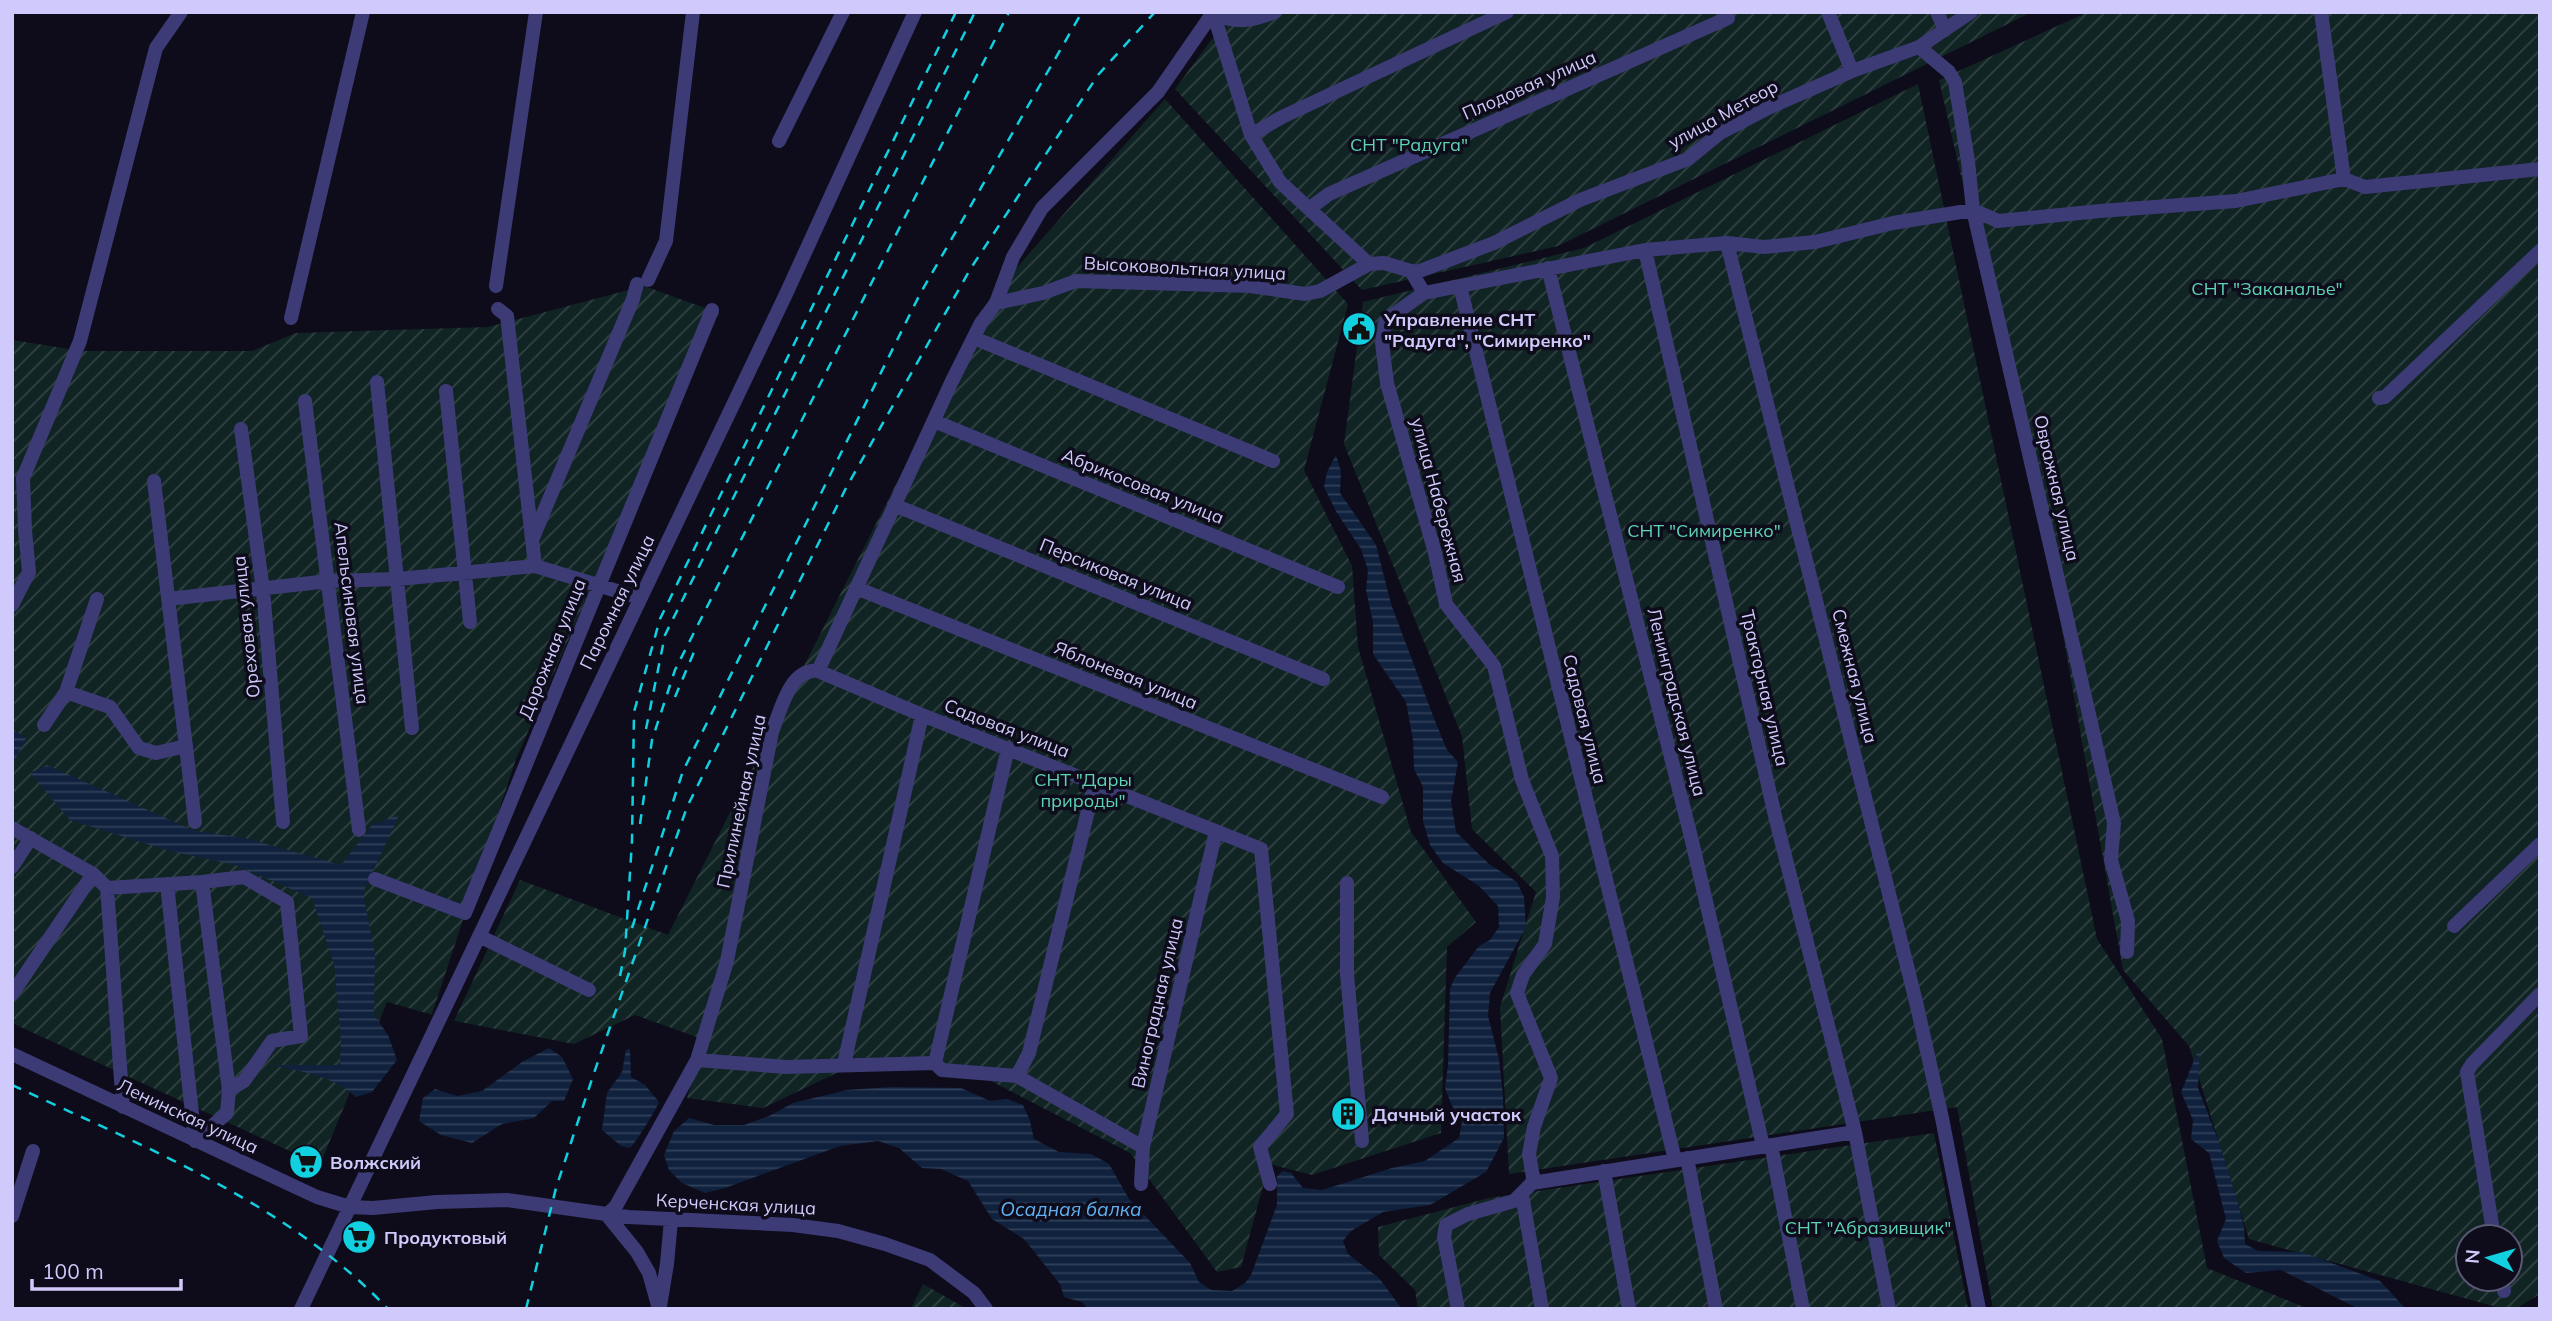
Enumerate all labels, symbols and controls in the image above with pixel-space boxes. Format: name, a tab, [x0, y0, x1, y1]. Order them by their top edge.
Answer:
street label: Плодовая улица	[1458, 45, 1600, 125]
street label: улица Метеор	[1664, 74, 1782, 154]
park label: СНТ "Радуга"	[1350, 133, 1468, 156]
street label: Высоковольтная улица	[1083, 251, 1287, 285]
park label: СНТ "Заканалье"	[2191, 277, 2343, 300]
place label: Управление СНТ "Радуга", "Симиренко"	[1383, 308, 1591, 352]
public building icon: Управление СНТ "Радуга", "Симиренко"	[1340, 310, 1378, 348]
street label: Овражная улица	[2029, 413, 2085, 563]
street label: улица Набережная	[1406, 415, 1472, 585]
street label: Абрикосовая улица	[1059, 443, 1227, 529]
park label: СНТ "Симиренко"	[1627, 519, 1781, 542]
street label: Апельсиновая улица	[329, 521, 375, 705]
street label: Паромная улица	[574, 531, 660, 673]
street label: Персиковая улица	[1036, 533, 1196, 615]
street label: Ореховая улица	[227, 555, 265, 699]
street label: Дорожная улица	[513, 575, 591, 723]
street label: Ленинградская улица	[1642, 605, 1712, 799]
street label: Смежная улица	[1827, 606, 1883, 746]
street label: Тракторная улица	[1736, 608, 1794, 768]
street label: Яблоневая улица	[1051, 636, 1201, 714]
street label: Садовая улица	[1558, 652, 1612, 786]
street label: Садовая улица	[941, 694, 1073, 762]
street label: Прилинейная улица	[711, 712, 771, 890]
park label: СНТ "Дары природы"	[1034, 768, 1132, 812]
street label: Виноградная улица	[1126, 916, 1188, 1090]
street label: Ленинская улица	[114, 1073, 262, 1159]
building icon: Дачный участок	[1329, 1095, 1367, 1133]
place label: Дачный участок	[1372, 1103, 1522, 1126]
supermarket icon: Волжский	[287, 1143, 325, 1181]
place label: Волжский	[330, 1151, 421, 1174]
street label: Керченская улица	[655, 1188, 817, 1220]
water label: Осадная балка	[1000, 1197, 1142, 1221]
park label: СНТ "Абразивщик"	[1785, 1216, 1951, 1239]
supermarket icon: Продуктовый	[340, 1218, 378, 1256]
north arrow	[2454, 1223, 2524, 1293]
place label: Продуктовый	[384, 1226, 507, 1249]
scale bar	[32, 1248, 180, 1292]
text: N	[2459, 1248, 2485, 1265]
text: 100 m	[42, 1258, 104, 1284]

